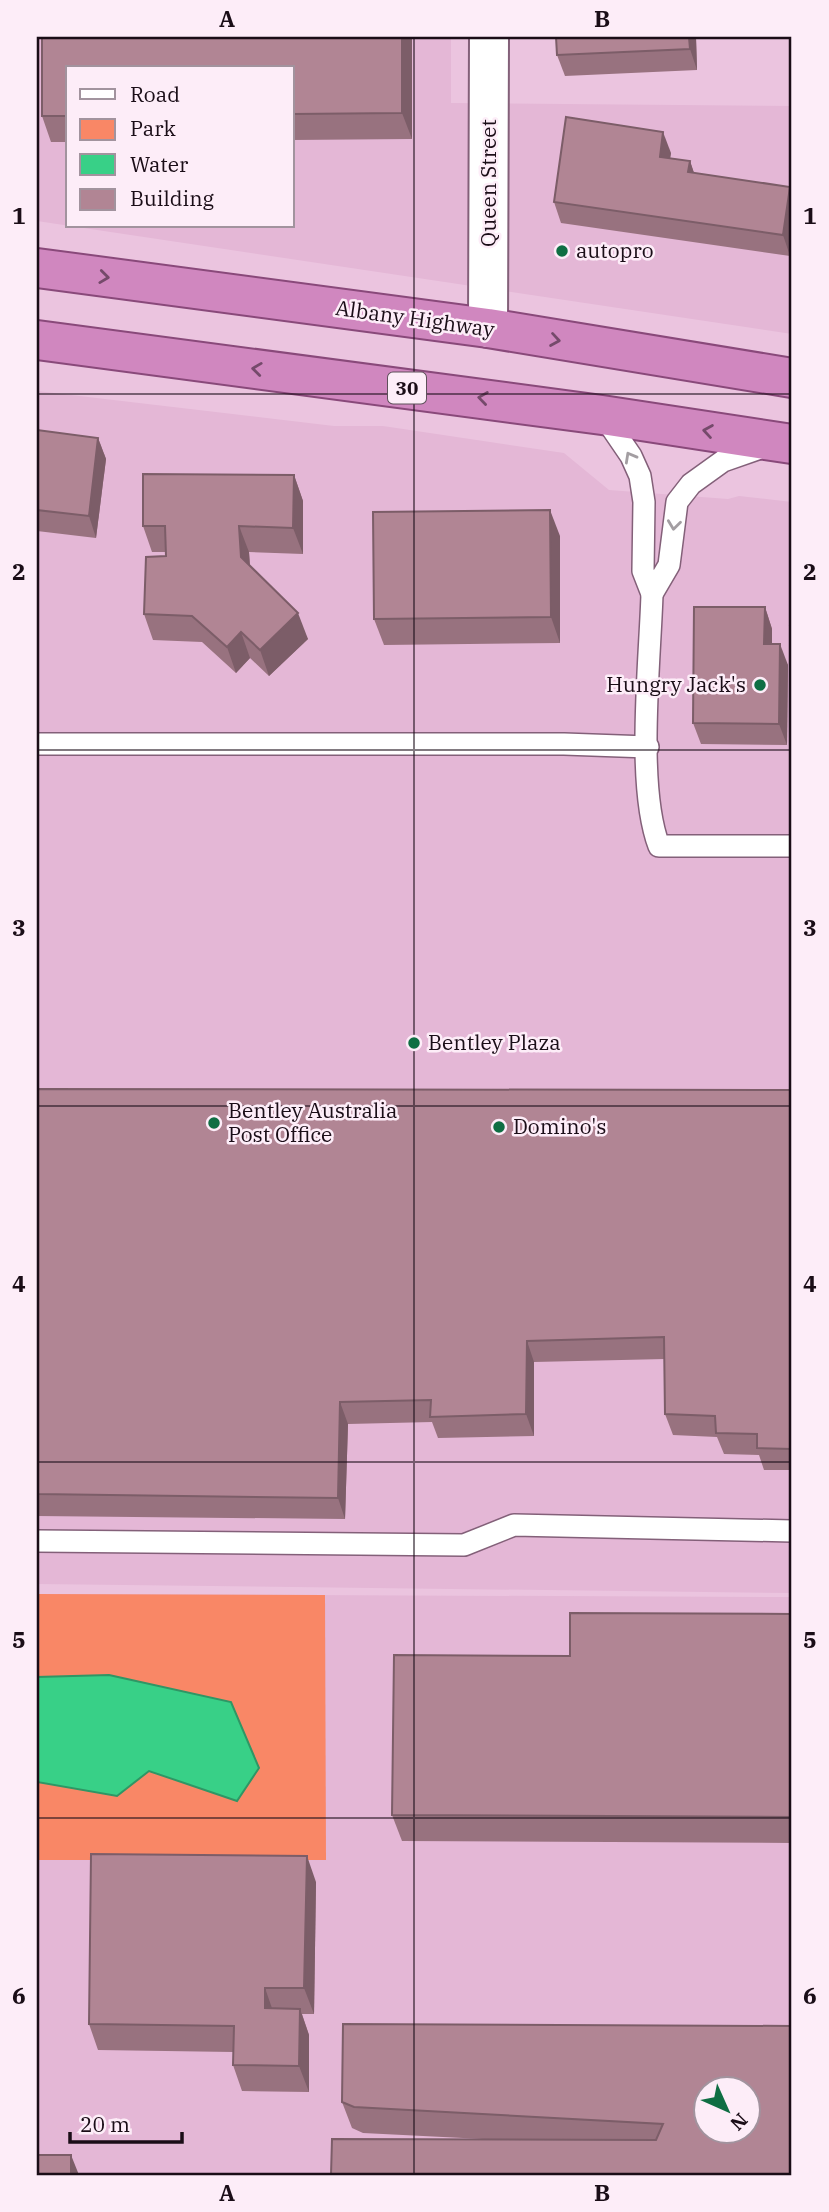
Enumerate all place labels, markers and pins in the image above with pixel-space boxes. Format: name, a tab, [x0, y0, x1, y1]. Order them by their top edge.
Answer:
place label: autopro	[576, 236, 654, 264]
marker: autopro	[554, 243, 570, 259]
place label: Hungry Jack's	[606, 670, 746, 698]
marker: Hungry Jack's	[752, 677, 768, 693]
place label: Bentley Plaza	[428, 1028, 561, 1056]
marker: Bentley Plaza	[406, 1035, 422, 1051]
place label: Bentley Australia Post Office	[228, 1096, 397, 1148]
place label: Domino's	[513, 1112, 606, 1140]
marker: Bentley Australia Post Office	[206, 1115, 222, 1131]
marker: Domino's	[491, 1119, 507, 1135]

